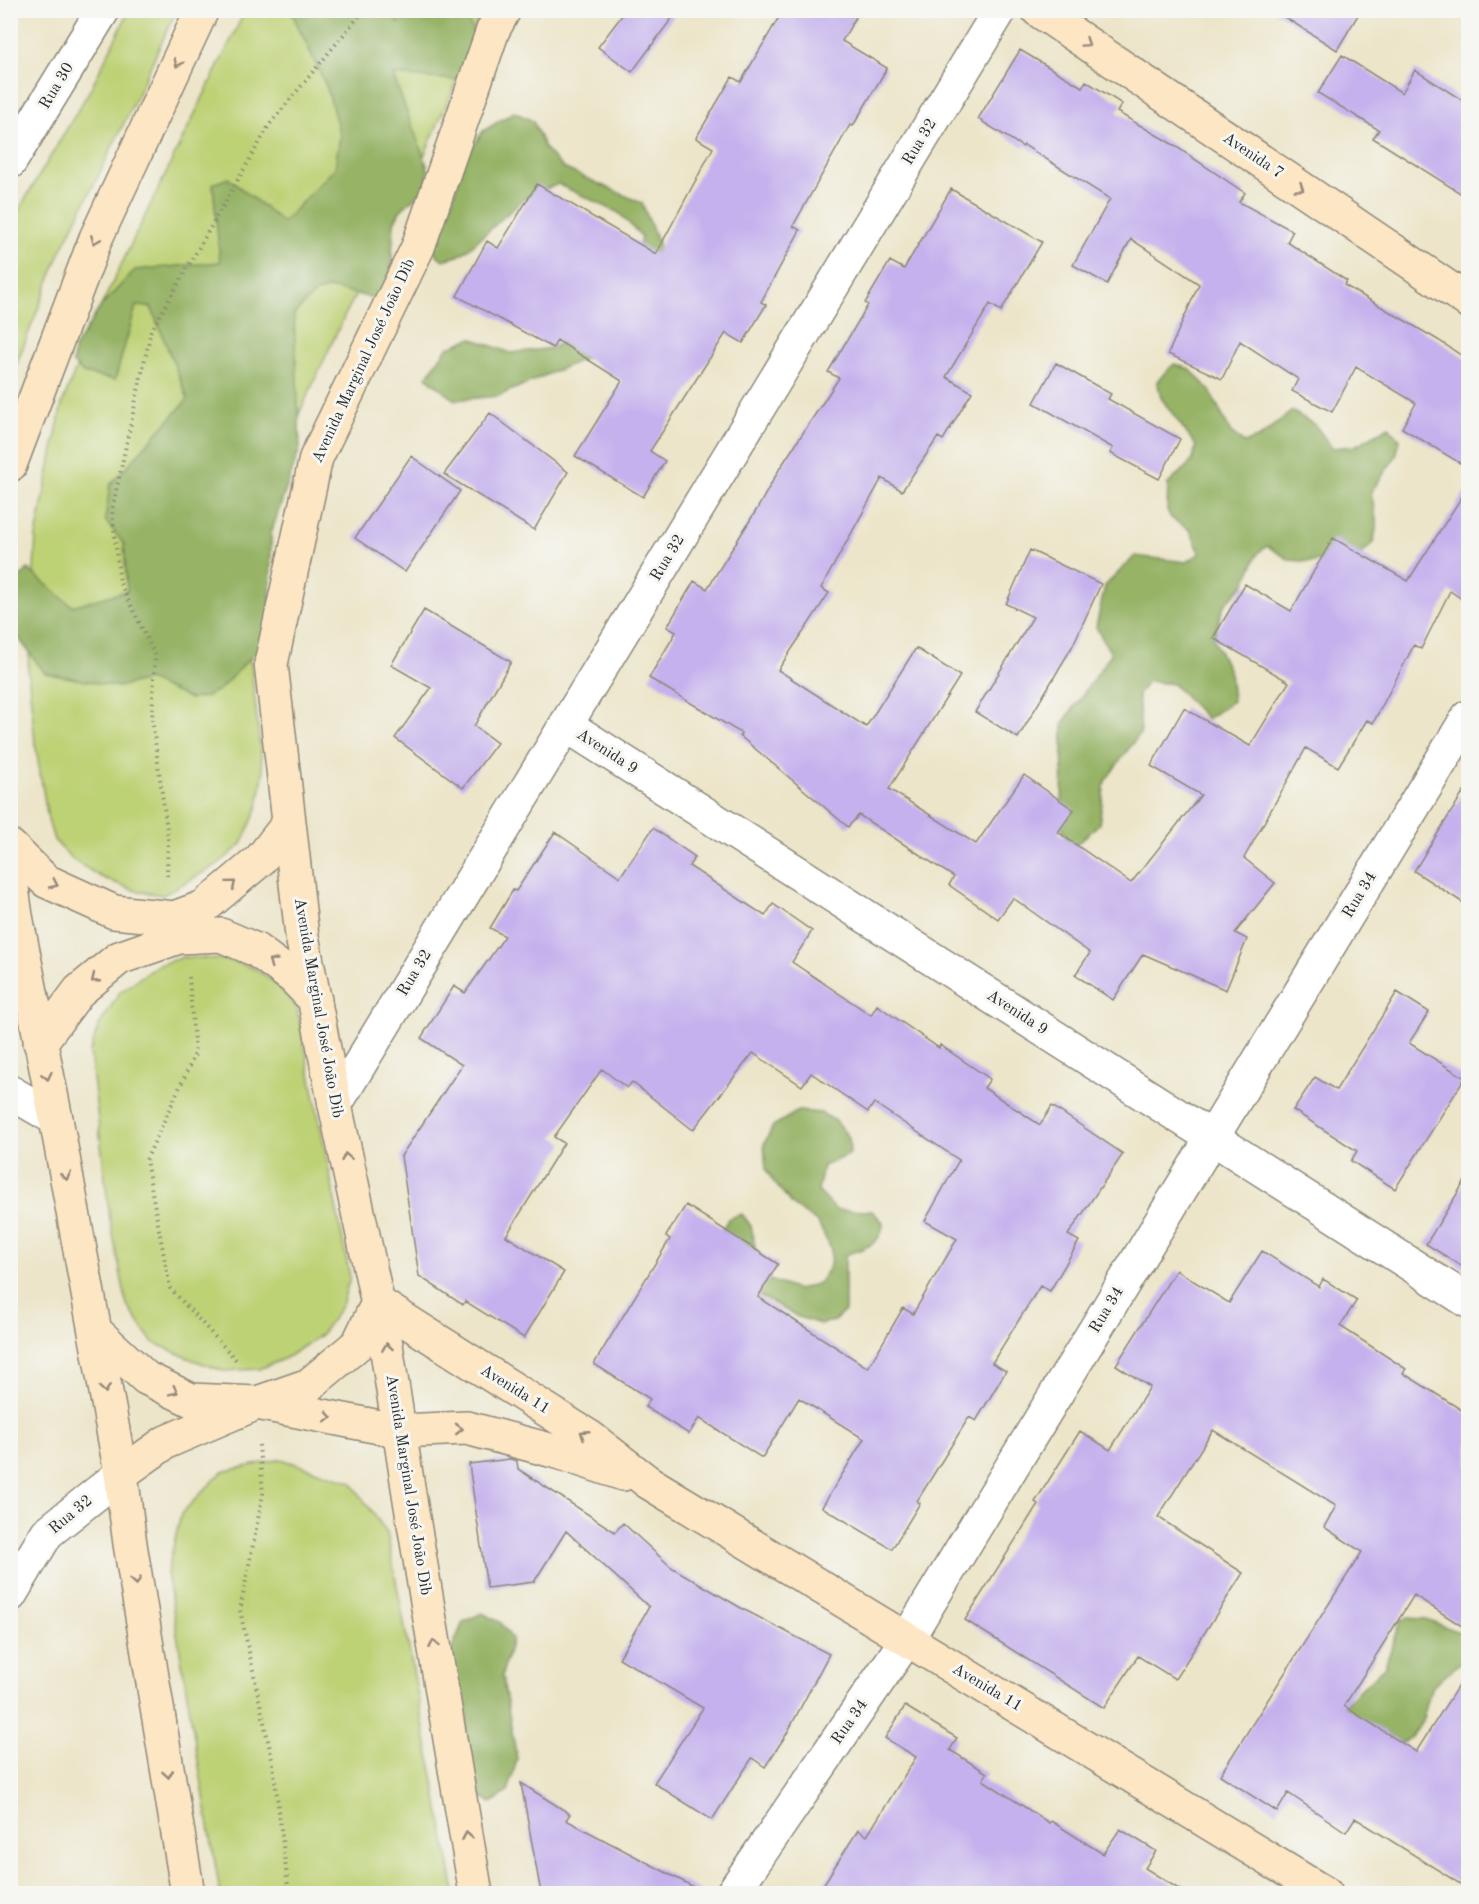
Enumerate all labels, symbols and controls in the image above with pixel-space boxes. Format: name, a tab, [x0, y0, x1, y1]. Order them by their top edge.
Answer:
one-way arrow	[1079, 36, 1090, 47]
one-way arrow	[173, 57, 185, 68]
street label: Rua 30	[37, 60, 77, 112]
street label: Rua 32	[900, 116, 940, 168]
street label: Avenida 7	[1220, 130, 1286, 182]
one-way arrow	[1293, 181, 1304, 192]
one-way arrow	[90, 234, 102, 245]
street label: Avenida Marginal José João Dib	[310, 256, 418, 466]
street label: Rua 32	[648, 532, 688, 584]
street label: Avenida 9	[574, 726, 640, 778]
street label: Rua 34	[1340, 869, 1380, 921]
one-way arrow	[48, 877, 59, 889]
one-way arrow	[225, 880, 236, 891]
street label: Avenida Marginal José João Dib	[291, 897, 345, 1119]
street label: Rua 32	[395, 947, 435, 999]
one-way arrow	[267, 958, 278, 969]
one-way arrow	[91, 971, 102, 982]
street label: Avenida 9	[984, 987, 1050, 1039]
one-way arrow	[40, 1070, 53, 1080]
one-way arrow	[340, 1152, 353, 1162]
one-way arrow	[59, 1171, 72, 1181]
street label: Rua 34	[1087, 1284, 1127, 1336]
one-way arrow	[381, 1343, 393, 1352]
street label: Avenida 11	[477, 1362, 553, 1418]
street label: Avenida Marginal José João Dib	[383, 1373, 433, 1597]
one-way arrow	[98, 1384, 111, 1394]
one-way arrow	[168, 1384, 179, 1396]
one-way arrow	[323, 1410, 333, 1423]
one-way arrow	[454, 1422, 463, 1435]
one-way arrow	[580, 1430, 591, 1441]
street label: Rua 32	[46, 1492, 96, 1538]
one-way arrow	[130, 1577, 142, 1586]
one-way arrow	[428, 1639, 441, 1649]
street label: Avenida 11	[949, 1661, 1025, 1715]
street label: Rua 34	[829, 1697, 871, 1747]
one-way arrow	[162, 1769, 174, 1778]
one-way arrow	[461, 1831, 473, 1840]

